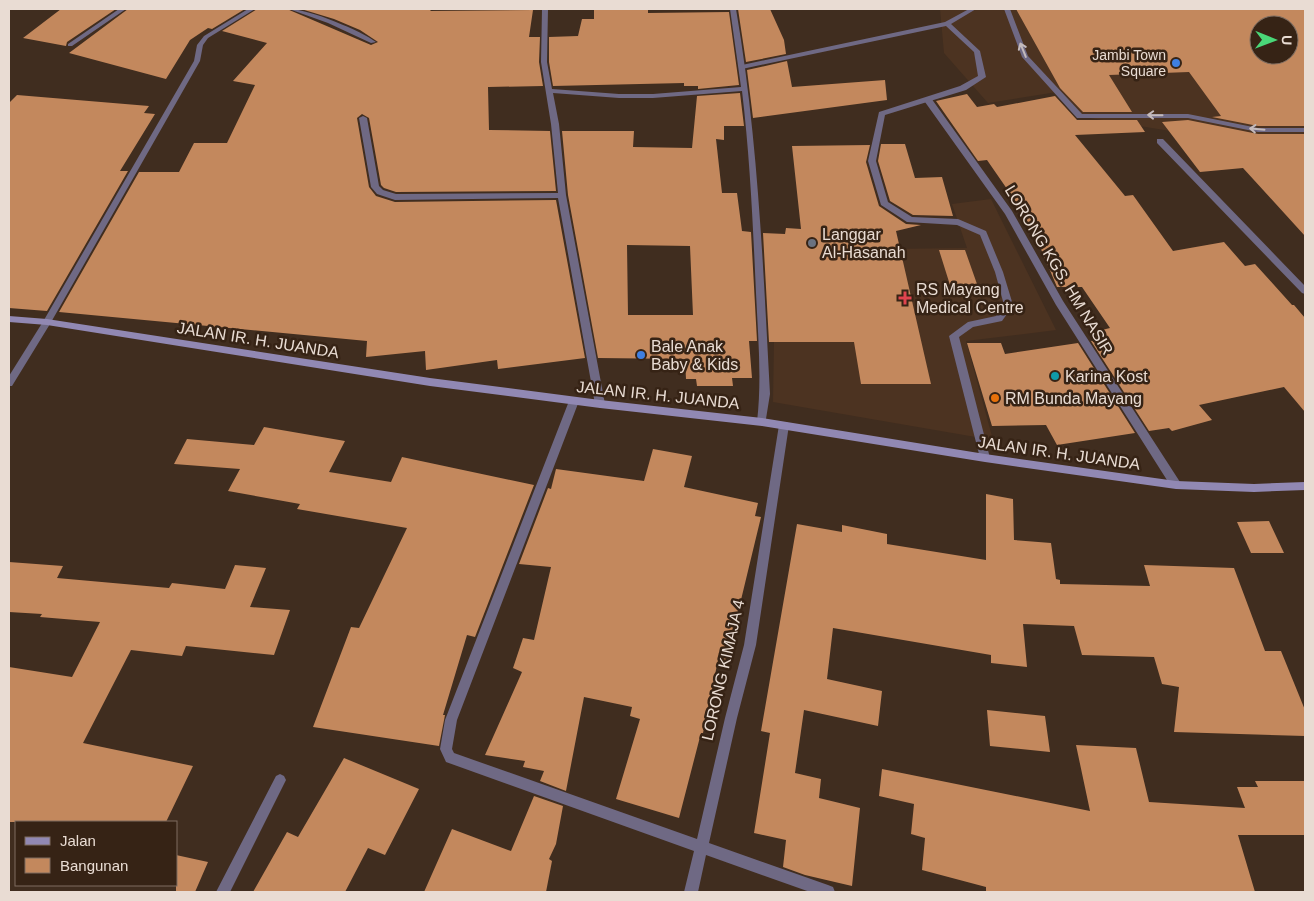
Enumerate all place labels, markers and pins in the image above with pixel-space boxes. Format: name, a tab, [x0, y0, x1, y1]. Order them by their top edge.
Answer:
place label: Jambi Town Square	[1092, 47, 1166, 79]
marker: Jambi Town Square	[1170, 57, 1182, 69]
place label: Langgar Al-Hasanah	[822, 226, 906, 261]
marker: Langgar Al-Hasanah	[806, 237, 818, 249]
place label: RS Mayang Medical Centre	[916, 281, 1024, 316]
marker: RS Mayang Medical Centre	[898, 291, 912, 305]
place label: Bale Anak Baby & Kids	[651, 338, 738, 373]
marker: Bale Anak Baby & Kids	[635, 349, 647, 361]
place label: Karina Kost	[1065, 368, 1148, 385]
marker: Karina Kost	[1049, 370, 1061, 382]
place label: RM Bunda Mayang	[1005, 390, 1142, 407]
marker: RM Bunda Mayang	[989, 392, 1001, 404]

